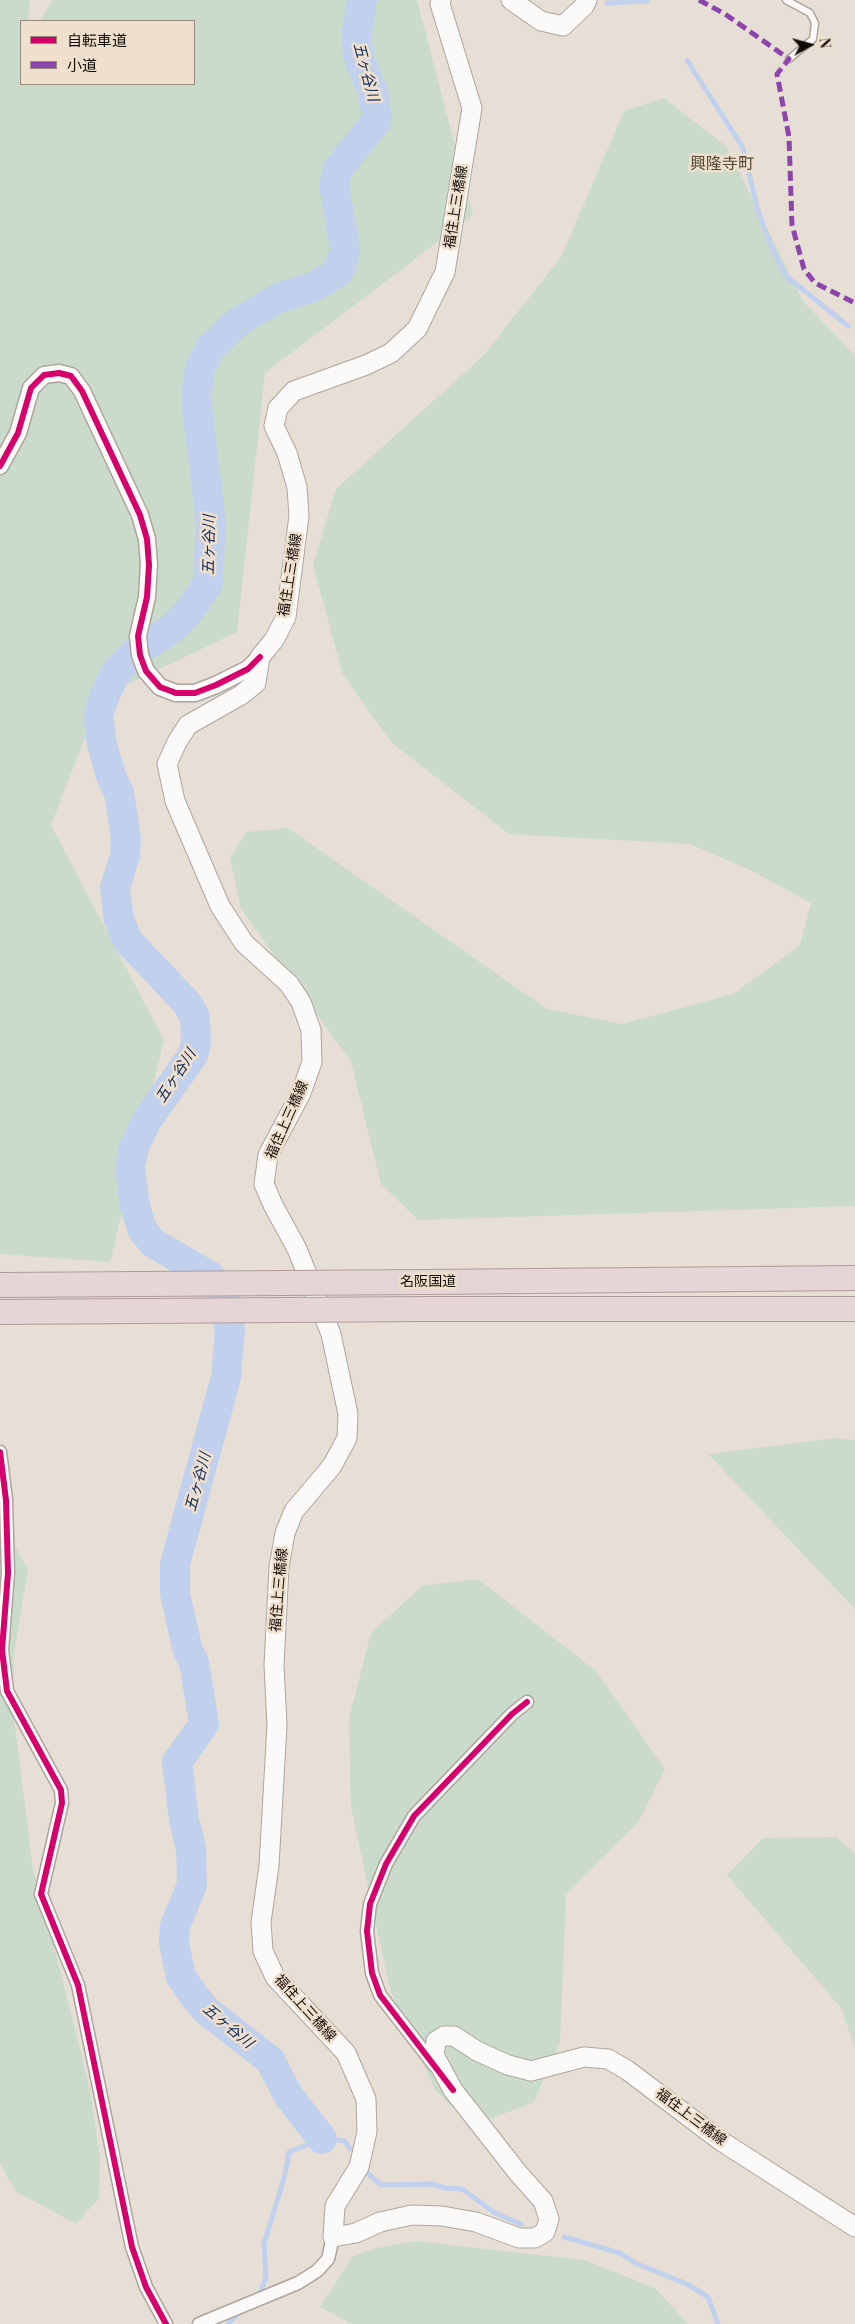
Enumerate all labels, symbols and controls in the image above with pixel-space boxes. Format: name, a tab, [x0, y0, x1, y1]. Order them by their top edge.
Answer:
legend	[20, 20, 195, 85]
north arrow	[785, 20, 835, 70]
text: 自転車道	[67, 30, 127, 50]
text: N	[815, 37, 835, 49]
water label: 五ヶ谷川	[350, 41, 382, 103]
text: 小道	[67, 55, 97, 75]
district label: 興隆寺町	[690, 154, 754, 174]
street label: 福住上三橋線	[441, 164, 471, 250]
water label: 五ヶ谷川	[199, 515, 219, 575]
street label: 福住上三橋線	[275, 532, 305, 618]
water label: 五ヶ谷川	[152, 1046, 200, 1106]
street label: 福住上三橋線	[262, 1078, 312, 1162]
street label: 名阪国道	[400, 1274, 456, 1290]
water label: 五ヶ谷川	[182, 1451, 214, 1513]
street label: 福住上三橋線	[267, 1547, 291, 1633]
street label: 福住上三橋線	[271, 1971, 339, 2045]
water label: 五ヶ谷川	[199, 2000, 257, 2052]
street label: 福住上三橋線	[652, 2085, 730, 2149]

